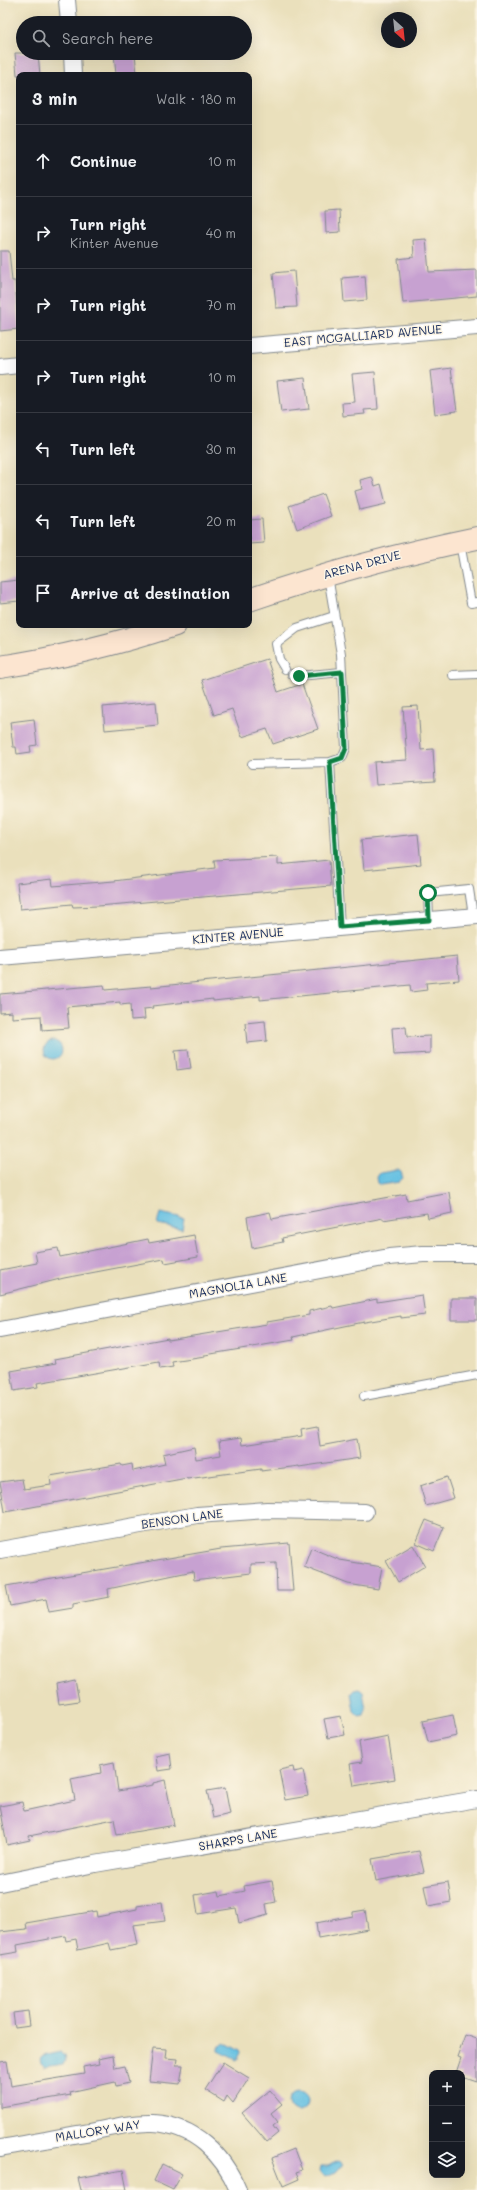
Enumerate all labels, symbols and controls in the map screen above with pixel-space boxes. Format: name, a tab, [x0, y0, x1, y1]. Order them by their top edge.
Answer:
north arrow	[381, 12, 417, 48]
search box	[16, 16, 252, 60]
icon: search	[30, 27, 52, 49]
text: Search here	[62, 28, 153, 48]
text: 3 min	[32, 87, 77, 109]
text: Walk · 180 m	[156, 90, 236, 107]
icon: ahead	[32, 150, 54, 172]
text: Continue	[70, 151, 137, 171]
text: 10 m	[208, 152, 236, 169]
text: Turn right	[70, 214, 147, 234]
icon: right	[32, 222, 54, 244]
text: 40 m	[206, 224, 236, 241]
text: Kinter Avenue	[70, 234, 159, 251]
icon: right	[32, 294, 54, 316]
text: Turn right	[70, 295, 147, 315]
text: 70 m	[206, 296, 236, 313]
street label: EAST MCGALLIARD AVENUE	[283, 320, 443, 350]
icon: right	[32, 366, 54, 388]
text: Turn right	[70, 367, 147, 387]
text: 10 m	[208, 368, 236, 385]
icon: left	[32, 438, 54, 460]
text: Turn left	[70, 439, 135, 459]
text: 30 m	[206, 440, 236, 457]
icon: left	[32, 510, 54, 532]
text: Turn left	[70, 511, 135, 531]
text: 20 m	[206, 512, 236, 529]
street label: ARENA DRIVE	[321, 546, 402, 582]
icon: arrive	[32, 582, 54, 604]
text: Arrive at destination	[70, 583, 230, 603]
route end	[290, 667, 308, 685]
route start	[419, 884, 437, 902]
street label: KINTER AVENUE	[192, 923, 284, 947]
street label: MAGNOLIA LANE	[188, 1269, 288, 1302]
street label: BENSON LANE	[140, 1504, 224, 1532]
street label: SHARPS LANE	[197, 1824, 279, 1854]
map controls	[429, 2070, 465, 2178]
button: +	[429, 2070, 465, 2106]
button: −	[429, 2106, 465, 2142]
street label: MALLORY WAY	[54, 2115, 142, 2145]
button: layers	[429, 2142, 465, 2178]

